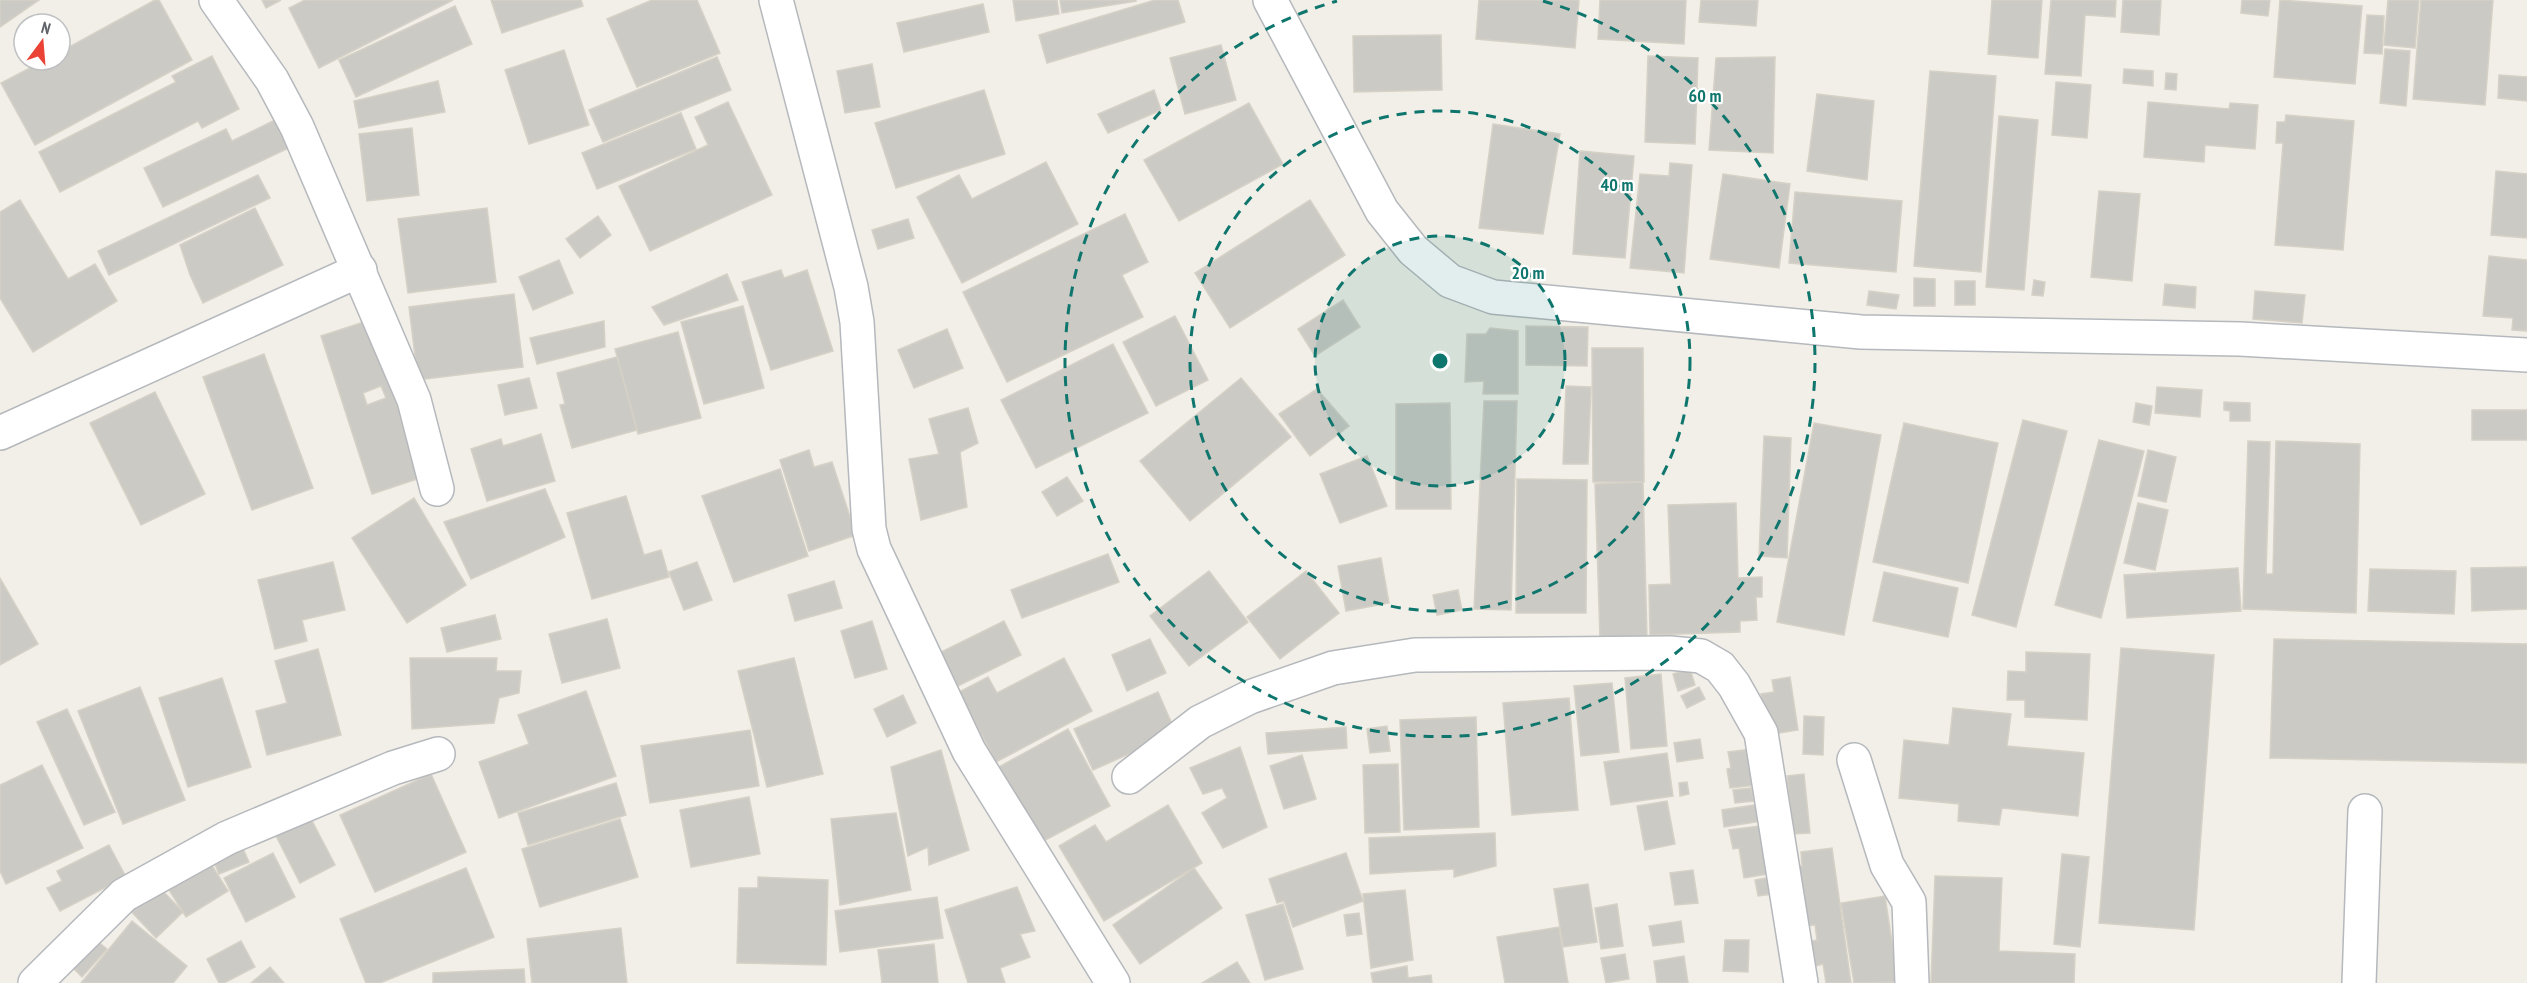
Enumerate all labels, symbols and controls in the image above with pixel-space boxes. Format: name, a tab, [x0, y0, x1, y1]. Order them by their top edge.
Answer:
north arrow	[12, 12, 72, 72]
text: N	[39, 17, 53, 38]
text: 60 m	[1689, 84, 1721, 107]
text: 40 m	[1601, 173, 1633, 196]
text: 20 m	[1512, 261, 1544, 284]
centre of rings	[1430, 351, 1450, 371]

